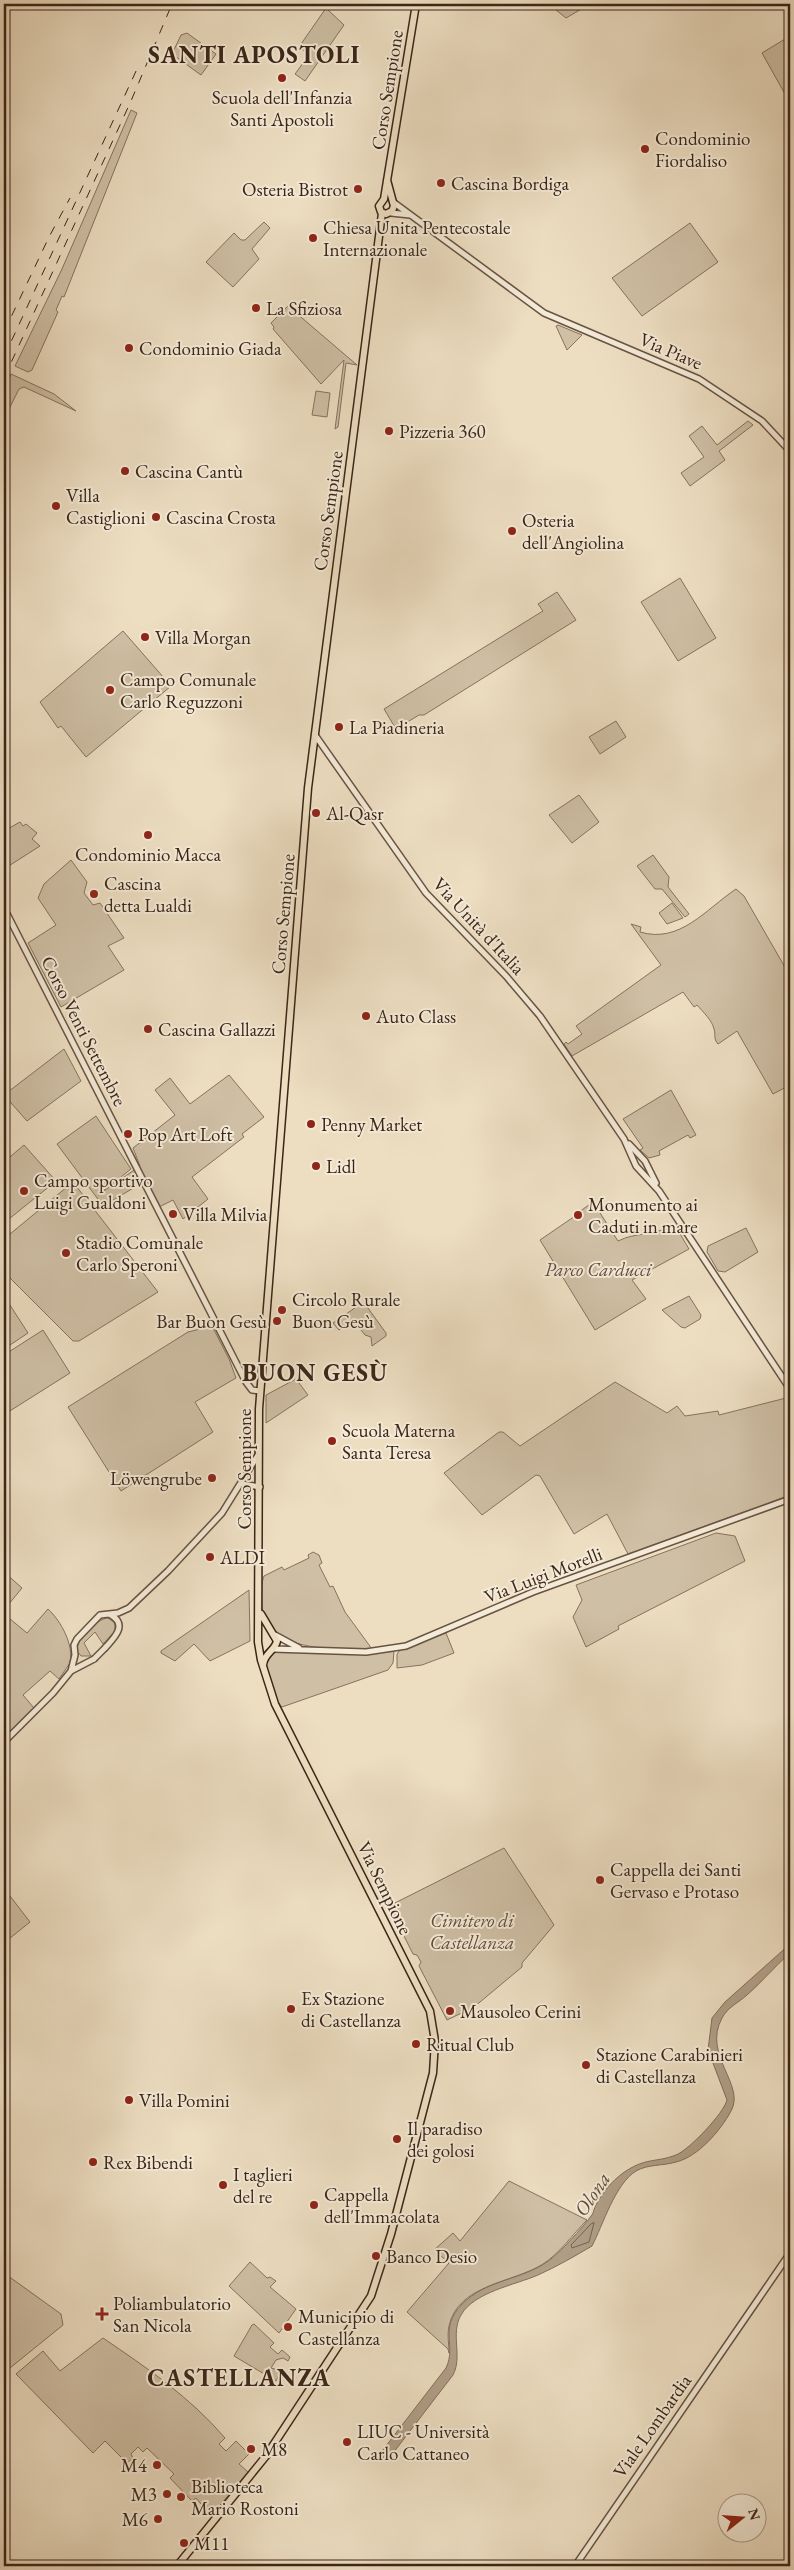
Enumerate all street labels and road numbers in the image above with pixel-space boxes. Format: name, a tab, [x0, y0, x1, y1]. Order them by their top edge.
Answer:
street label: Corso Sempione	[365, 28, 409, 152]
street label: Via Piave	[636, 327, 706, 375]
street label: Corso Sempione	[307, 449, 349, 573]
street label: Corso Sempione	[265, 853, 301, 975]
street label: Via Unità d'Italia	[427, 872, 531, 980]
street label: Corso Venti Settembre	[35, 952, 133, 1110]
street label: Corso Sempione	[232, 1409, 257, 1529]
street label: Via Luigi Morelli	[480, 1541, 606, 1609]
street label: Via Sempione	[352, 1837, 418, 1939]
street label: Viale Lombardia	[607, 2369, 697, 2483]

